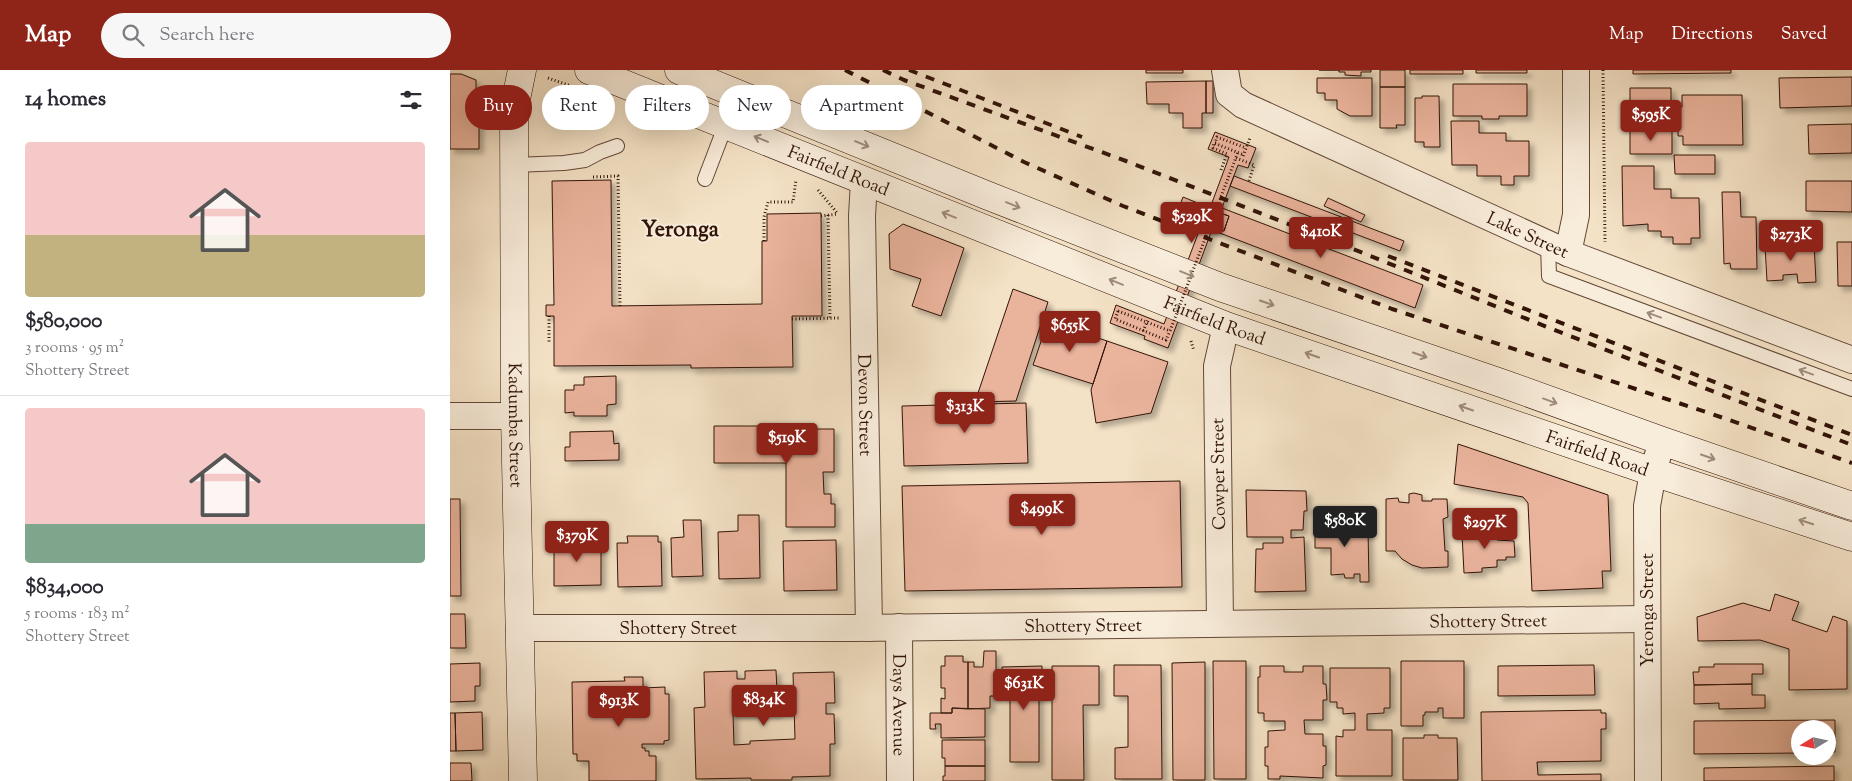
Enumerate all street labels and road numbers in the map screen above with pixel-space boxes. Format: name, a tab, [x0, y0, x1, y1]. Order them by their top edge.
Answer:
street label: Fairfield Road	[783, 140, 892, 204]
street label: Lake Street	[1482, 207, 1572, 266]
street label: Fairfield Road	[1159, 291, 1268, 353]
street label: Devon Street	[849, 354, 877, 456]
street label: Kadumba Street	[500, 363, 528, 488]
street label: Cowper Street	[1206, 418, 1234, 530]
street label: Fairfield Road	[1542, 425, 1652, 485]
street label: Yeronga Street	[1636, 553, 1662, 667]
street label: Shottery Street	[1429, 609, 1547, 636]
street label: Shottery Street	[1024, 614, 1142, 641]
street label: Shottery Street	[619, 617, 737, 643]
street label: Days Avenue	[884, 654, 911, 756]

